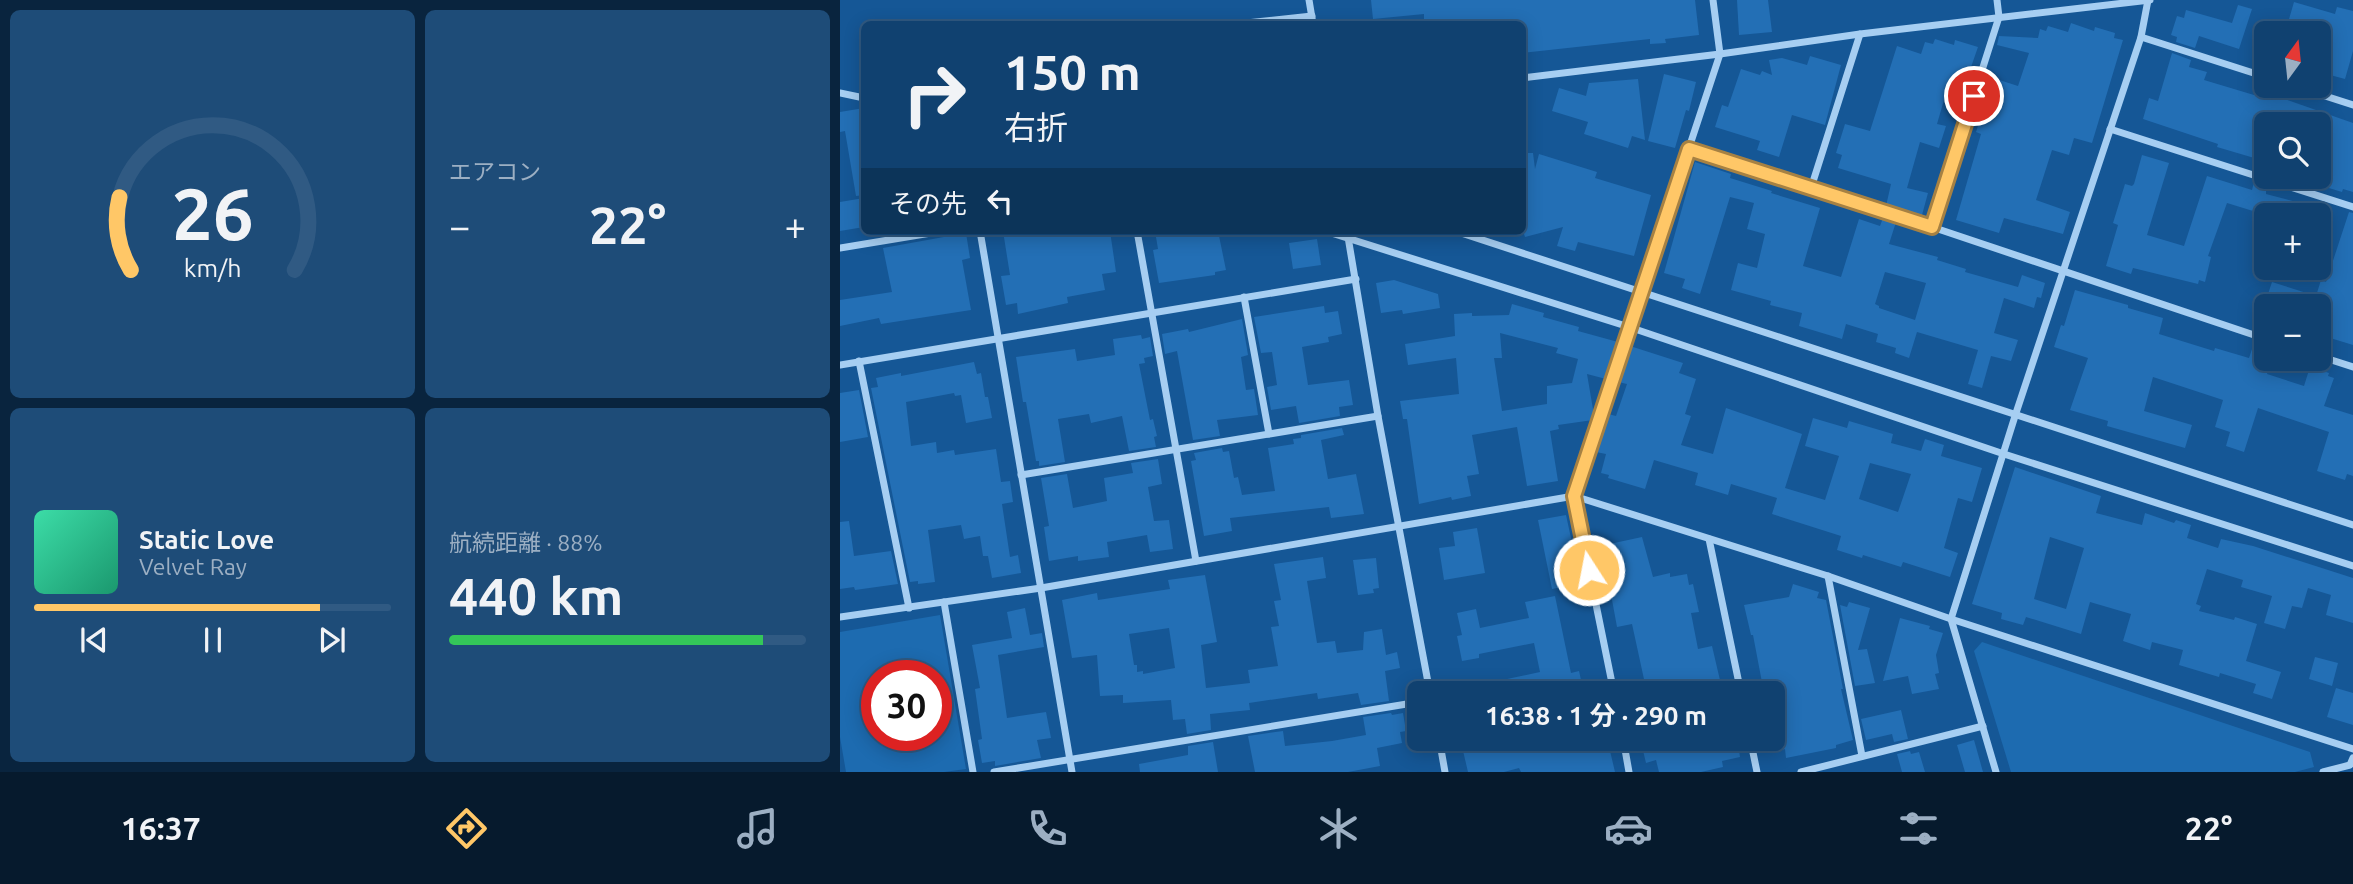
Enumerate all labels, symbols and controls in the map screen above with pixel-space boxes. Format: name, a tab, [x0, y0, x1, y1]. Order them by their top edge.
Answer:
north arrow	[2254, 21, 2331, 98]
map controls	[2254, 21, 2331, 371]
text: 150 m	[1004, 44, 1141, 99]
icon: right	[889, 49, 980, 140]
pin	[1944, 66, 2004, 126]
icon: arrive	[1955, 77, 1993, 115]
text: 右折	[1004, 109, 1068, 145]
button: search	[2254, 112, 2331, 189]
text: エアコン	[449, 159, 541, 184]
text: 26	[171, 172, 254, 254]
icon: left	[981, 182, 1019, 220]
text: その先	[889, 189, 967, 218]
text: 22°	[589, 196, 666, 254]
button: +	[2254, 203, 2331, 280]
text: −	[449, 205, 470, 247]
text: +	[785, 205, 806, 247]
text: km/h	[184, 254, 241, 282]
button: −	[2254, 294, 2331, 371]
text: Static Love	[139, 525, 274, 554]
text: 航続距離 · 88%	[449, 530, 602, 555]
position arrow	[1552, 533, 1626, 607]
text: Velvet Ray	[139, 554, 247, 579]
text: 440 km	[449, 567, 623, 625]
icon: previous	[75, 621, 113, 659]
icon: pause	[194, 621, 232, 659]
icon: next	[313, 621, 351, 659]
speed limit sign: 30	[861, 660, 952, 751]
text: 16:38 · 1 分 · 290 m	[1485, 701, 1707, 730]
icon: directions	[442, 804, 491, 853]
icon: music	[733, 804, 782, 853]
icon: phone	[1023, 804, 1072, 853]
icon: climate	[1314, 804, 1363, 853]
icon: car	[1604, 804, 1653, 853]
icon: filters	[1894, 804, 1943, 853]
text: 16:37	[121, 810, 201, 846]
text: 22°	[2185, 810, 2232, 846]

